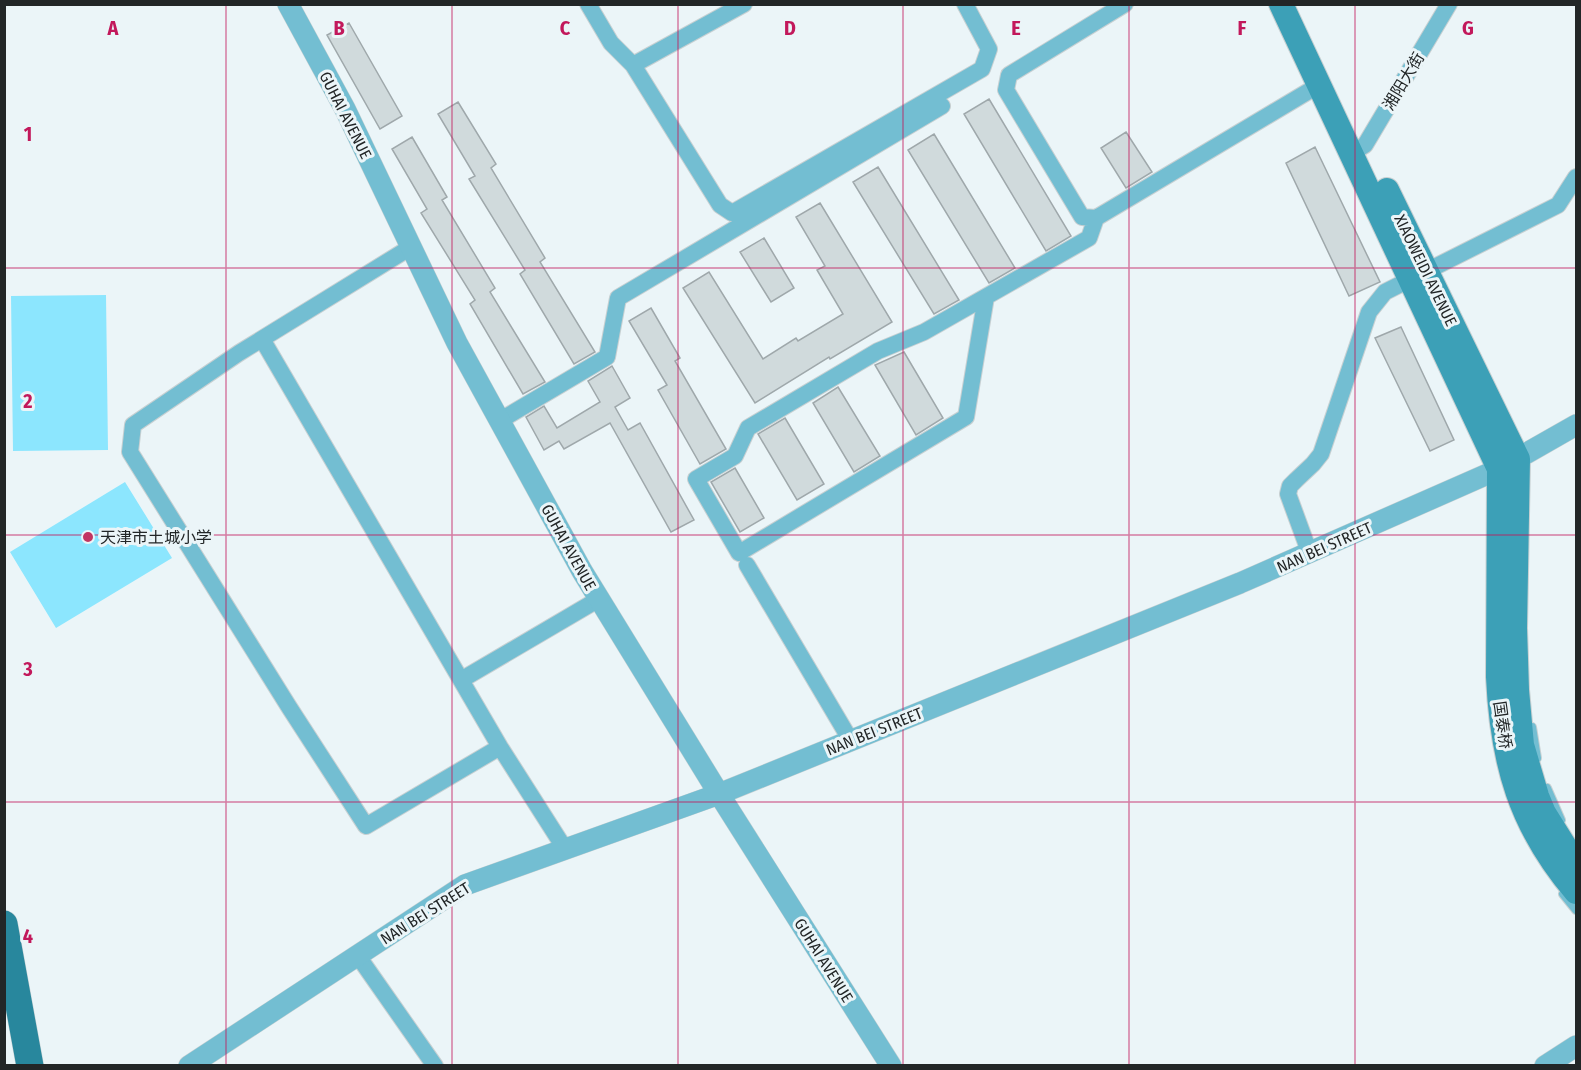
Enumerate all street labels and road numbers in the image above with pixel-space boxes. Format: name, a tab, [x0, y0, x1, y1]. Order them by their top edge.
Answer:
street label: 湘阳大街	[1379, 49, 1428, 114]
street label: GUHAI AVENUE	[316, 69, 376, 162]
street label: XIAOWEIDI AVENUE	[1390, 211, 1461, 329]
street label: GUHAI AVENUE	[537, 501, 600, 593]
street label: NAN BEI STREET	[1274, 518, 1375, 577]
street label: 国泰桥	[1490, 700, 1515, 750]
street label: NAN BEI STREET	[823, 703, 926, 759]
street label: NAN BEI STREET	[377, 878, 474, 948]
street label: GUHAI AVENUE	[790, 915, 857, 1006]

